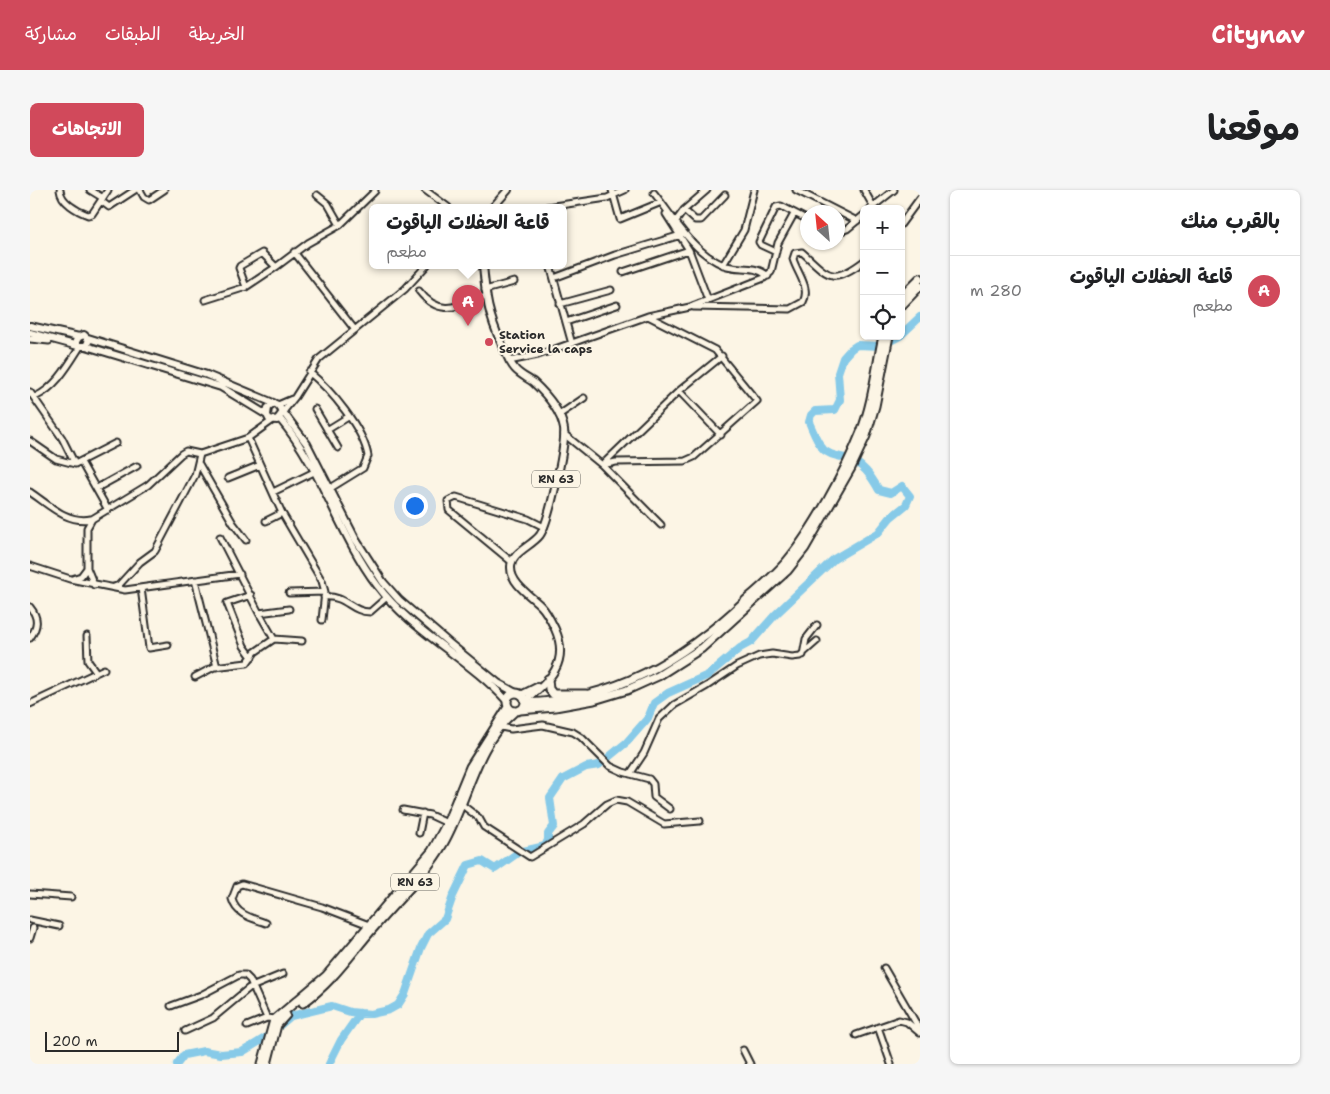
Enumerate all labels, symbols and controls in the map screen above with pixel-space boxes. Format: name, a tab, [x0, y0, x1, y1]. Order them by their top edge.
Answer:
text: Citynav	[1211, 19, 1305, 51]
text: مشاركة	[25, 22, 77, 46]
text: الطبقات	[105, 22, 161, 46]
text: الخريطة	[189, 22, 245, 46]
button: الاتجاهات	[30, 103, 144, 157]
text: موقعنا	[1207, 104, 1300, 151]
popup	[369, 204, 567, 269]
north arrow	[800, 205, 845, 250]
map controls	[860, 205, 905, 340]
button: +	[860, 205, 905, 250]
text: بالقرب منك	[1181, 207, 1280, 235]
text: قاعة الحفلات الياقوت	[386, 210, 550, 235]
text: مطعم	[386, 241, 427, 262]
button: −	[860, 250, 905, 295]
text: قاعة الحفلات الياقوت	[1070, 264, 1233, 289]
text: 280 m	[970, 280, 1022, 301]
text: A	[1258, 280, 1270, 301]
pin: A	[452, 285, 484, 326]
button: locate	[860, 295, 905, 340]
text: مطعم	[1193, 295, 1233, 316]
place label: Station Service la caps	[499, 327, 592, 357]
marker: Station Service la caps	[483, 336, 495, 348]
road number: RN 63	[532, 470, 580, 488]
your location	[402, 493, 428, 519]
road number: RN 63	[391, 874, 439, 890]
scale bar	[45, 1029, 179, 1052]
text: 200 m	[52, 1032, 98, 1050]

